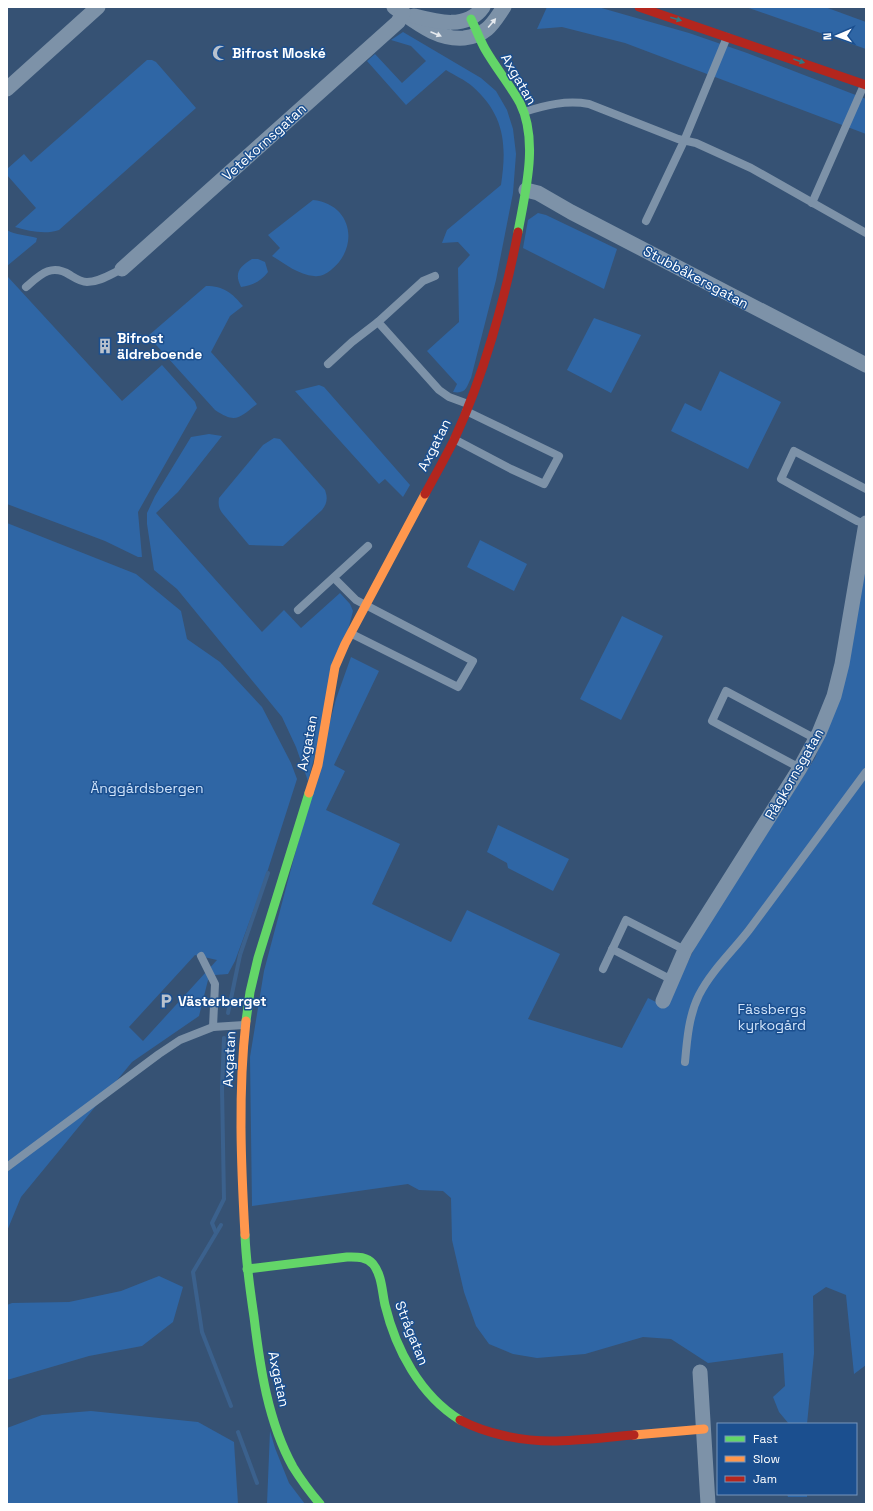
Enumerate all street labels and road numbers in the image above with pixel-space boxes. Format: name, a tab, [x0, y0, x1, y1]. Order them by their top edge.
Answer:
street label: Axgatan	[497, 50, 541, 108]
street label: Vetekornsgatan	[218, 99, 310, 185]
street label: Stubbåkersgatan	[640, 242, 752, 312]
street label: Axgatan	[413, 416, 455, 474]
street label: Axgatan	[293, 714, 321, 772]
street label: Rågkornsgatan	[761, 725, 827, 823]
street label: Axgatan	[219, 1030, 239, 1088]
street label: Strågatan	[391, 1298, 433, 1368]
street label: Axgatan	[264, 1350, 294, 1408]

